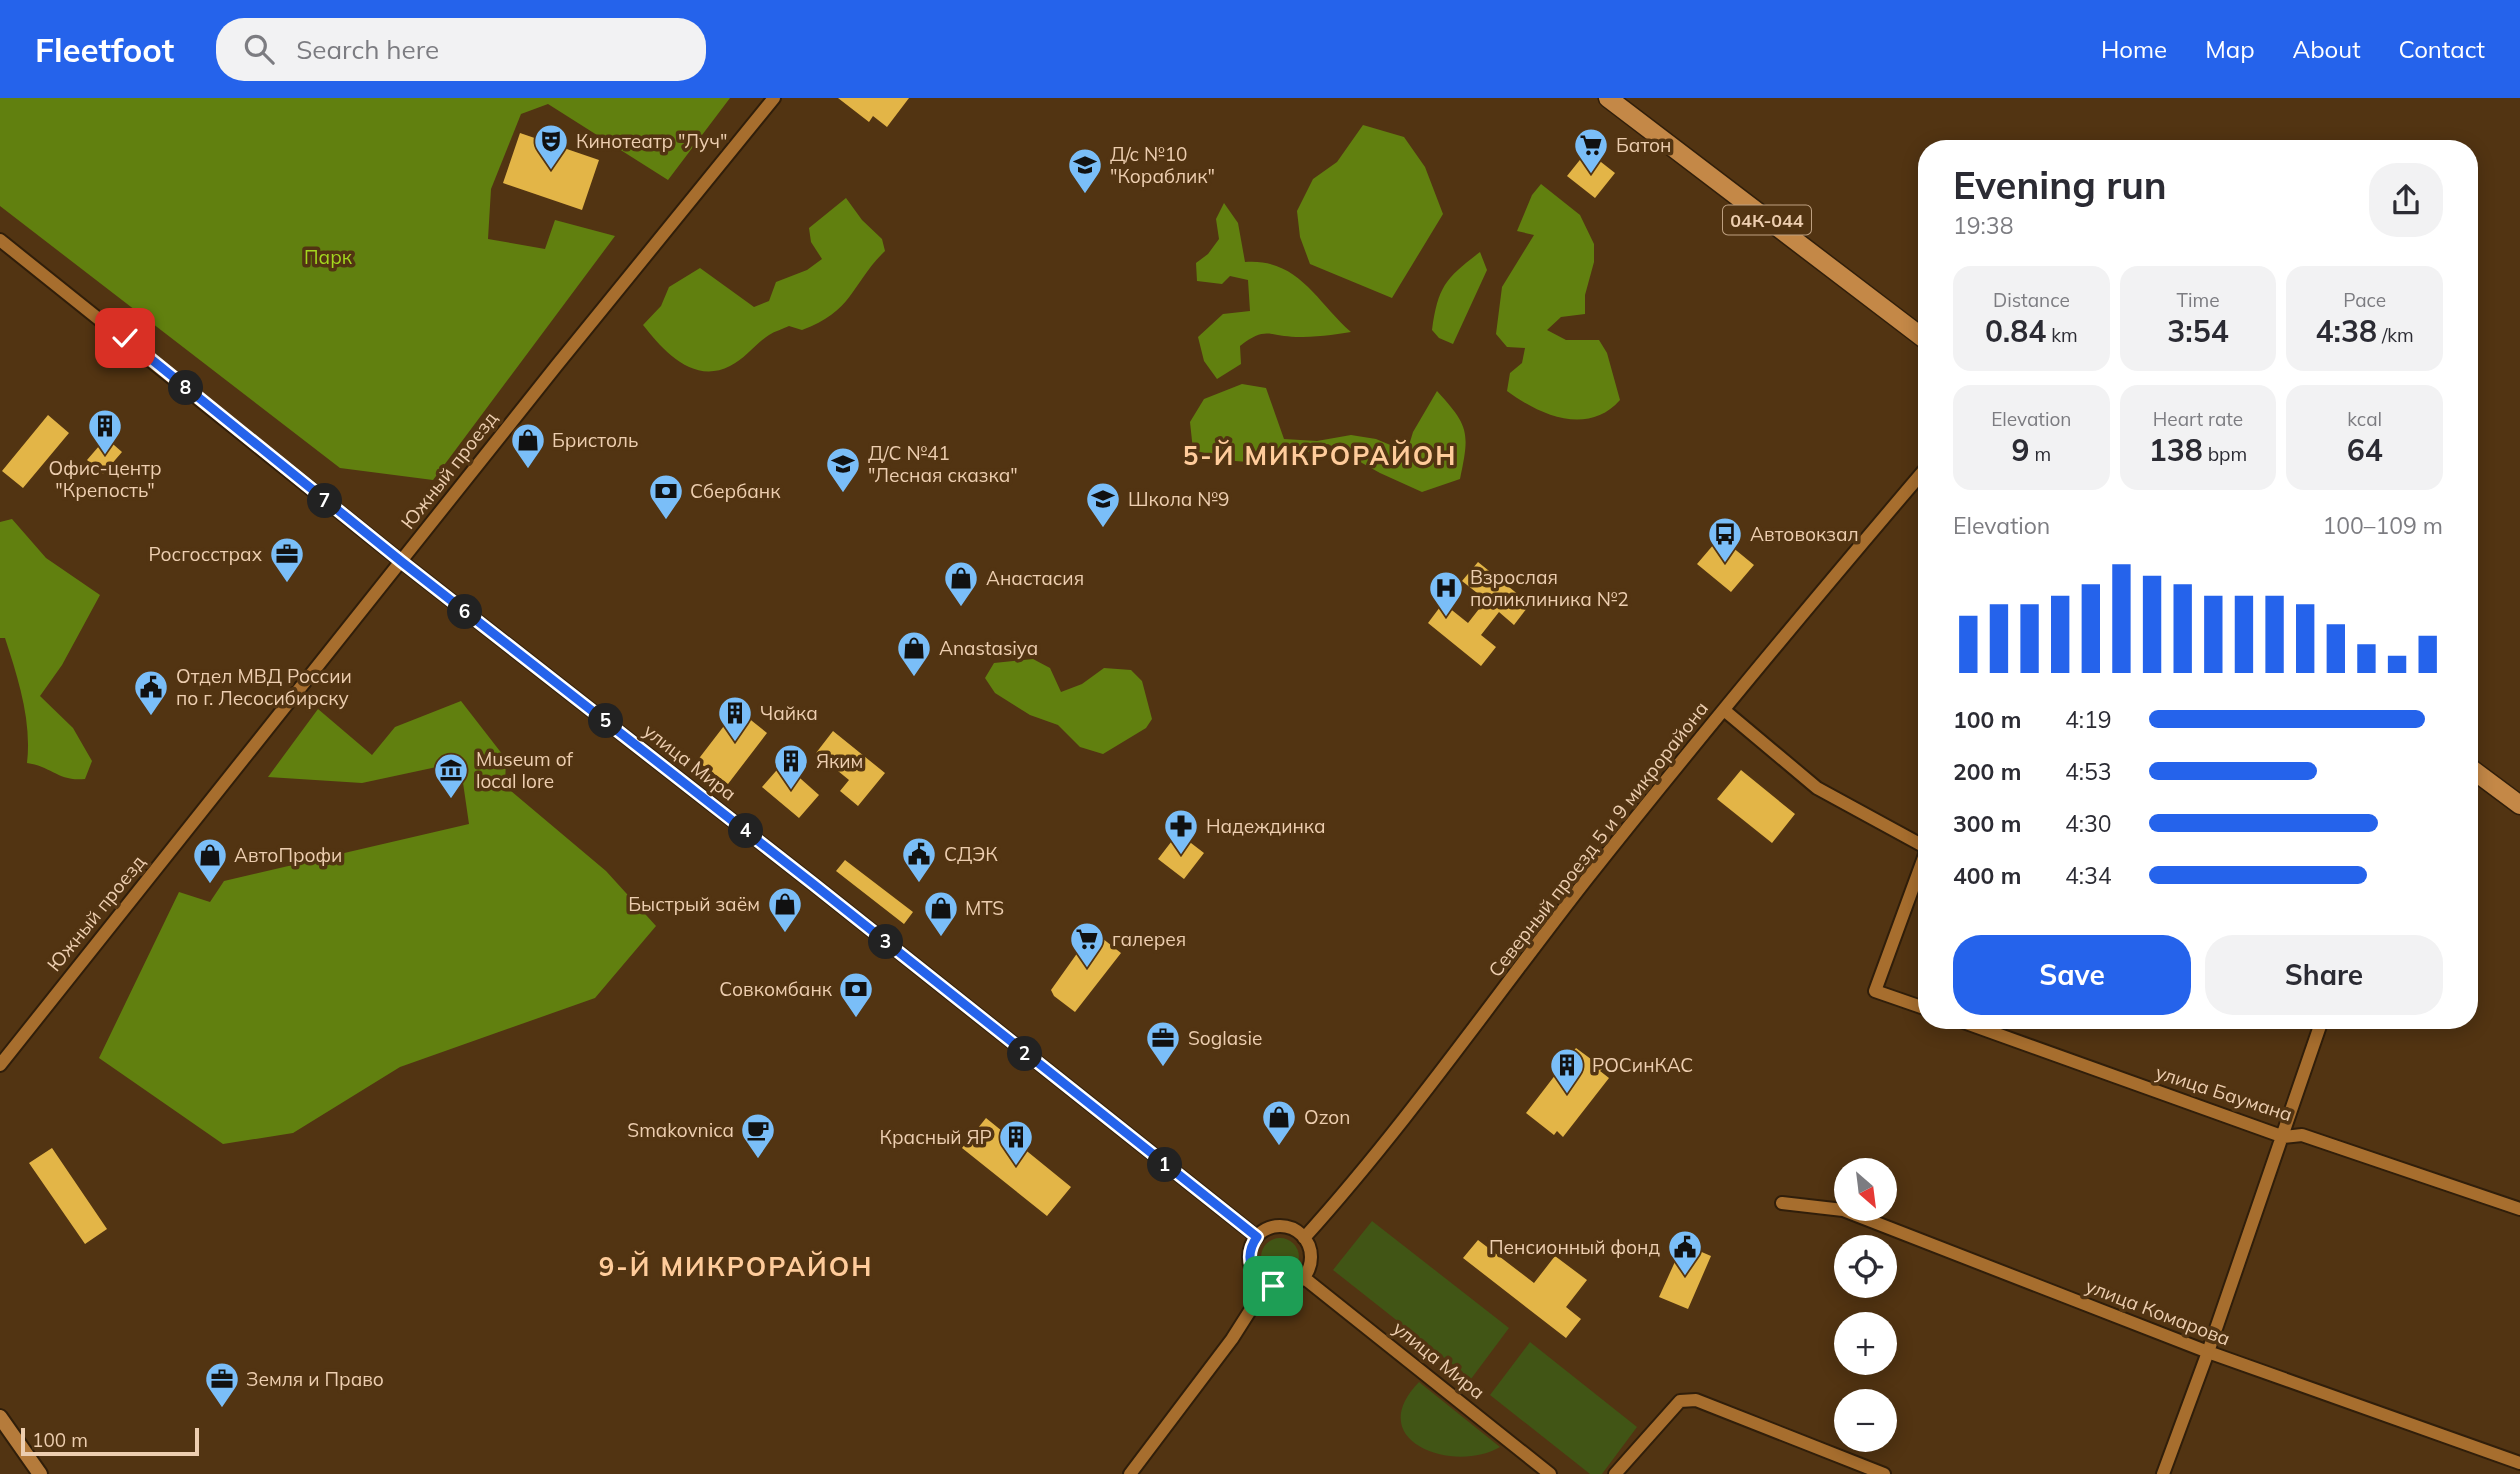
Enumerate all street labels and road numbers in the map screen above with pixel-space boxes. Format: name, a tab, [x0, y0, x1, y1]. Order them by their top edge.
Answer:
road number: 04К-044	[1723, 205, 1811, 234]
street label: Южный проезд	[396, 406, 503, 534]
street label: Северный проезд 5 и 9 микрорайона	[1483, 696, 1713, 982]
street label: улица Мира	[639, 718, 741, 806]
street label: Южный проезд	[42, 850, 151, 976]
street label: улица Баумана	[2153, 1060, 2295, 1126]
street label: улица Комарова	[2082, 1273, 2234, 1351]
street label: улица Мира	[1388, 1316, 1490, 1404]

